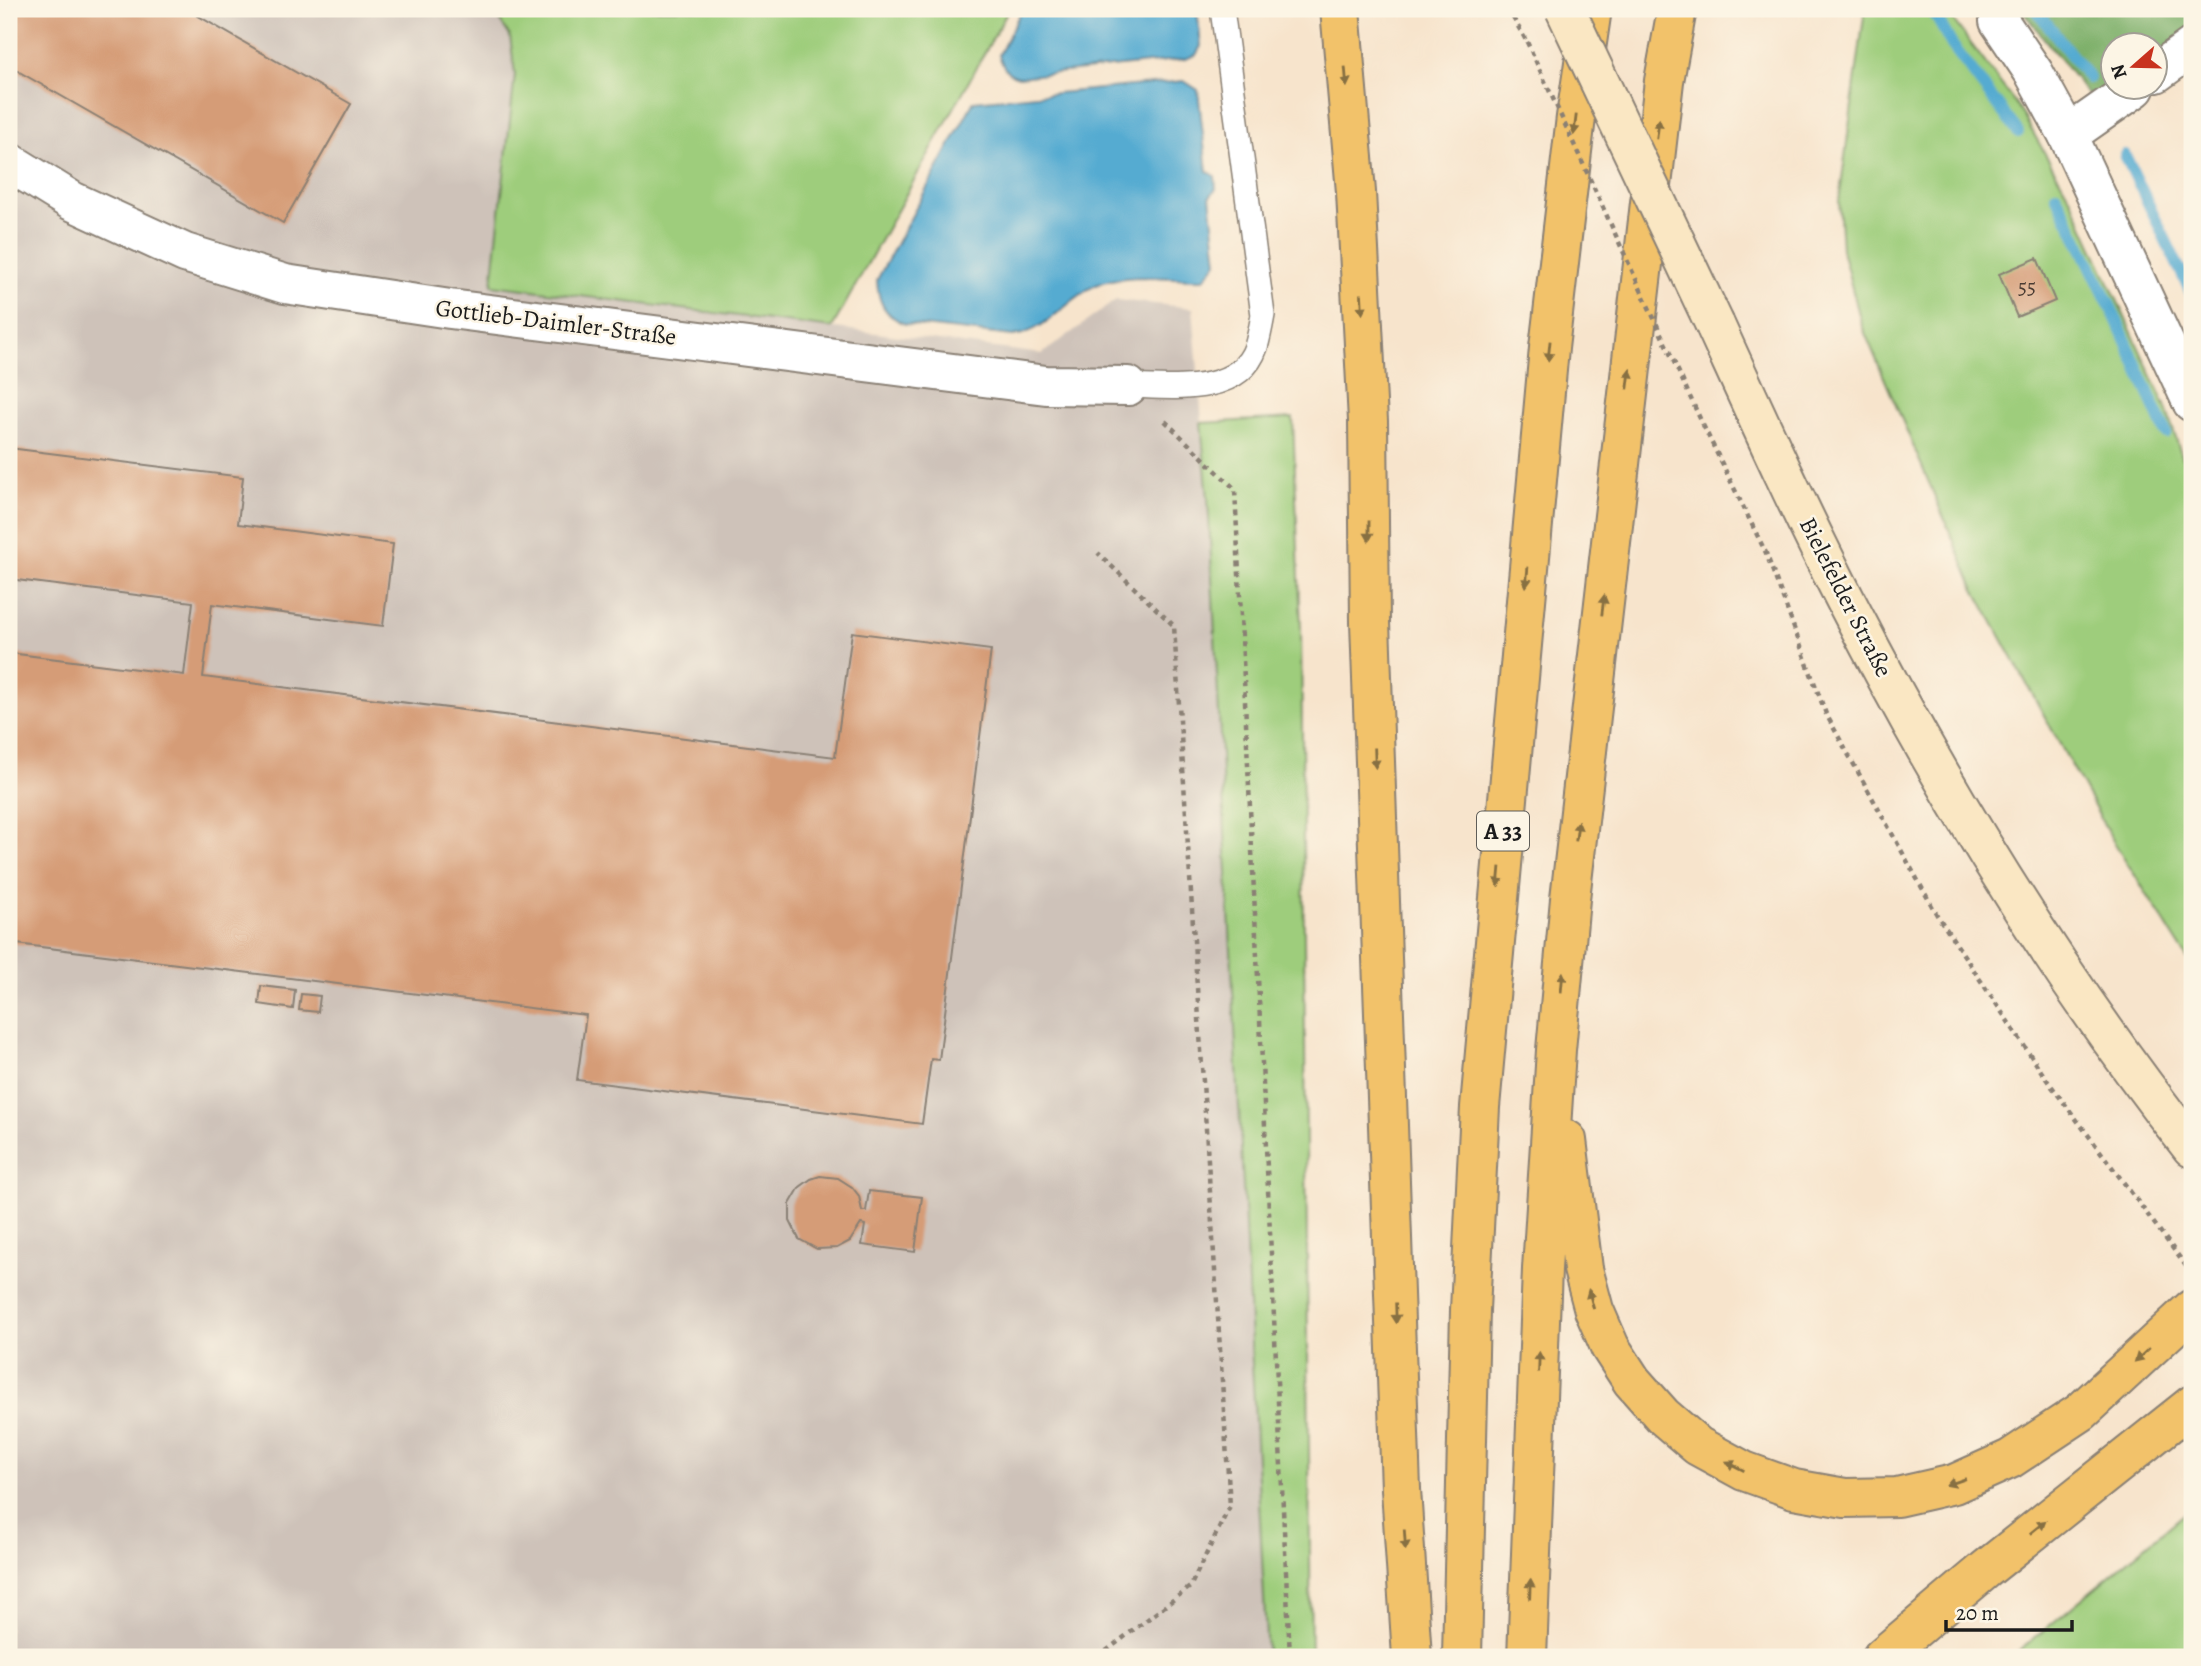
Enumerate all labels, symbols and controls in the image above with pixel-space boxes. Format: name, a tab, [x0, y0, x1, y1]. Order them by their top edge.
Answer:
north arrow	[2100, 32, 2170, 102]
text: N	[2104, 60, 2134, 82]
one-way arrow	[1341, 66, 1352, 88]
one-way arrow	[1569, 114, 1580, 136]
one-way arrow	[1653, 117, 1664, 139]
house number: 55	[2018, 273, 2036, 301]
street label: Gottlieb-Daimler-Straße	[434, 291, 678, 353]
one-way arrow	[1357, 293, 1368, 315]
one-way arrow	[1543, 340, 1554, 362]
one-way arrow	[1624, 368, 1635, 390]
street label: Bielefelder Straße	[1792, 512, 1900, 682]
one-way arrow	[1363, 520, 1375, 542]
one-way arrow	[1521, 566, 1532, 588]
one-way arrow	[1598, 594, 1609, 616]
one-way arrow	[1370, 748, 1381, 770]
road number: A 33	[1477, 811, 1529, 850]
one-way arrow	[1572, 820, 1583, 842]
one-way arrow	[1493, 866, 1504, 888]
one-way arrow	[1557, 970, 1568, 992]
one-way arrow	[1585, 1288, 1596, 1310]
one-way arrow	[1391, 1302, 1402, 1324]
one-way arrow	[2134, 1347, 2151, 1363]
one-way arrow	[1533, 1350, 1544, 1372]
one-way arrow	[1726, 1460, 1745, 1472]
one-way arrow	[1945, 1477, 1966, 1488]
one-way arrow	[2029, 1519, 2047, 1534]
one-way arrow	[1400, 1530, 1411, 1552]
one-way arrow	[1524, 1578, 1535, 1600]
scale bar	[1946, 1589, 2072, 1633]
text: 20 m	[1956, 1599, 1999, 1627]

